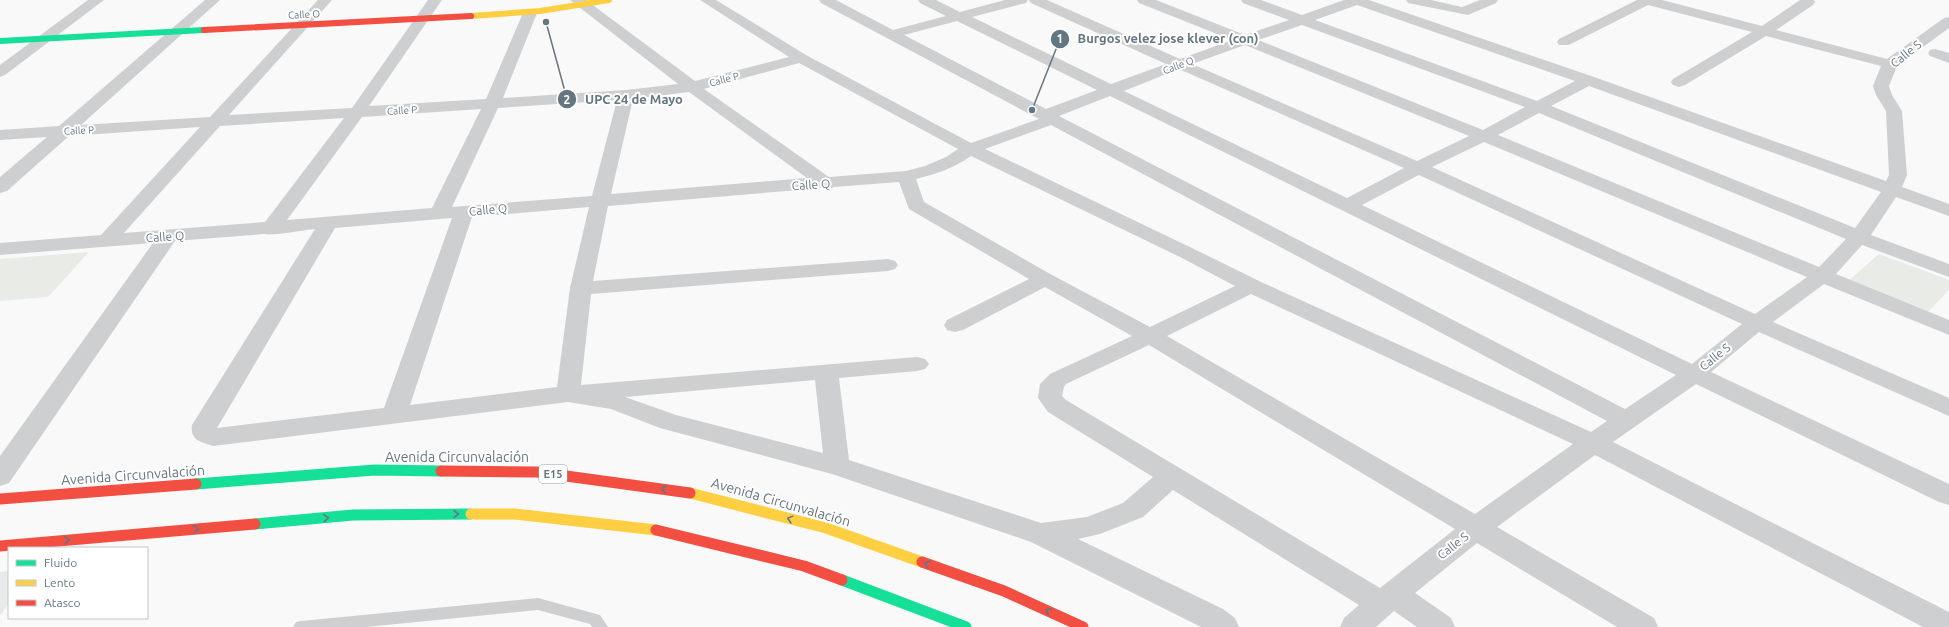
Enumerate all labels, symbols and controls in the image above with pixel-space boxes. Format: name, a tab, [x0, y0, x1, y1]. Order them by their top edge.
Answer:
street label: Calle O	[288, 8, 321, 21]
callout: Burgos velez jose klever (con)	[1050, 26, 1267, 51]
text: Burgos velez jose klever (con)	[1078, 31, 1258, 46]
text: 1	[1057, 32, 1063, 45]
street label: Calle S	[1888, 37, 1924, 70]
street label: Calle Q	[1161, 54, 1195, 76]
street label: Calle P	[708, 70, 740, 89]
callout: UPC 24 de Mayo	[557, 87, 691, 112]
text: UPC 24 de Mayo	[585, 92, 683, 106]
text: 2	[564, 93, 571, 106]
street label: Calle P	[387, 104, 418, 117]
street label: Calle P	[64, 124, 94, 137]
street label: Calle Q	[791, 177, 831, 192]
street label: Calle Q	[468, 201, 508, 218]
street label: Calle Q	[145, 229, 185, 244]
street label: Calle S	[1697, 340, 1733, 373]
street label: Avenida Circunvalación	[385, 449, 529, 465]
street label: Avenida Circunvalación	[61, 462, 205, 488]
road number: E15	[539, 465, 567, 483]
street label: Avenida Circunvalación	[709, 474, 853, 530]
one-way arrow	[661, 485, 667, 494]
one-way arrow	[453, 510, 459, 518]
one-way arrow	[323, 513, 329, 522]
one-way arrow	[787, 515, 793, 523]
one-way arrow	[193, 524, 199, 533]
street label: Calle S	[1435, 530, 1471, 562]
one-way arrow	[64, 536, 70, 545]
legend	[8, 547, 148, 619]
text: Fluido	[44, 556, 77, 569]
one-way arrow	[923, 560, 930, 568]
text: Lento	[44, 576, 75, 589]
text: Atasco	[44, 596, 80, 609]
one-way arrow	[1044, 608, 1052, 616]

